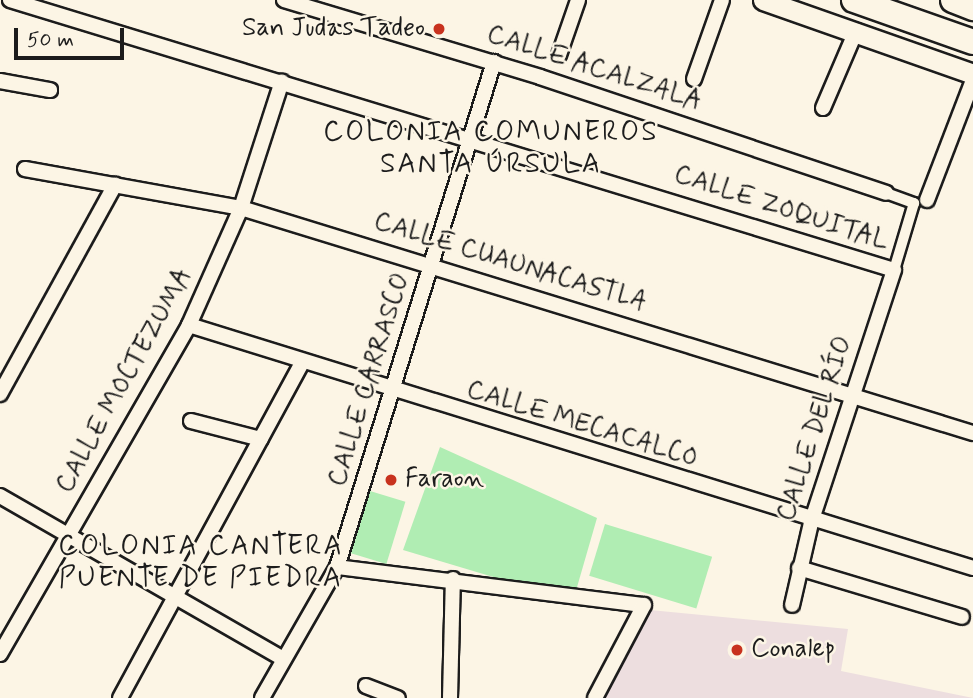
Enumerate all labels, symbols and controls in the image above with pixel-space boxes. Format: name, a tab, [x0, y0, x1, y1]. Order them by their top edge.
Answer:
place label: San Judas Tadeo	[246, 13, 425, 45]
scale bar	[18, 14, 128, 58]
street label: CALLE ACALZALA	[483, 20, 705, 118]
marker: San Judas Tadeo	[431, 21, 447, 37]
text: 50 m	[27, 26, 74, 54]
district label: COLONIA COMUNEROS SANTA ÚRSULA	[331, 116, 651, 182]
street label: CALLE ZOQUITAL	[673, 160, 889, 258]
street label: CALLE CUAUNACASTLA	[370, 207, 650, 319]
street label: CALLE MOCTEZUMA	[49, 261, 201, 501]
street label: CALLE CARRASCO	[323, 270, 417, 490]
street label: CALLE DEL RÍO	[772, 334, 860, 524]
street label: CALLE MECACALCO	[462, 375, 702, 475]
place label: Faraon	[405, 464, 484, 496]
marker: Faraon	[383, 472, 399, 488]
district label: COLONIA CANTERA PUENTE DE PIEDRA	[54, 530, 348, 596]
place label: Conalep	[751, 634, 835, 666]
marker: Conalep	[729, 642, 745, 658]

